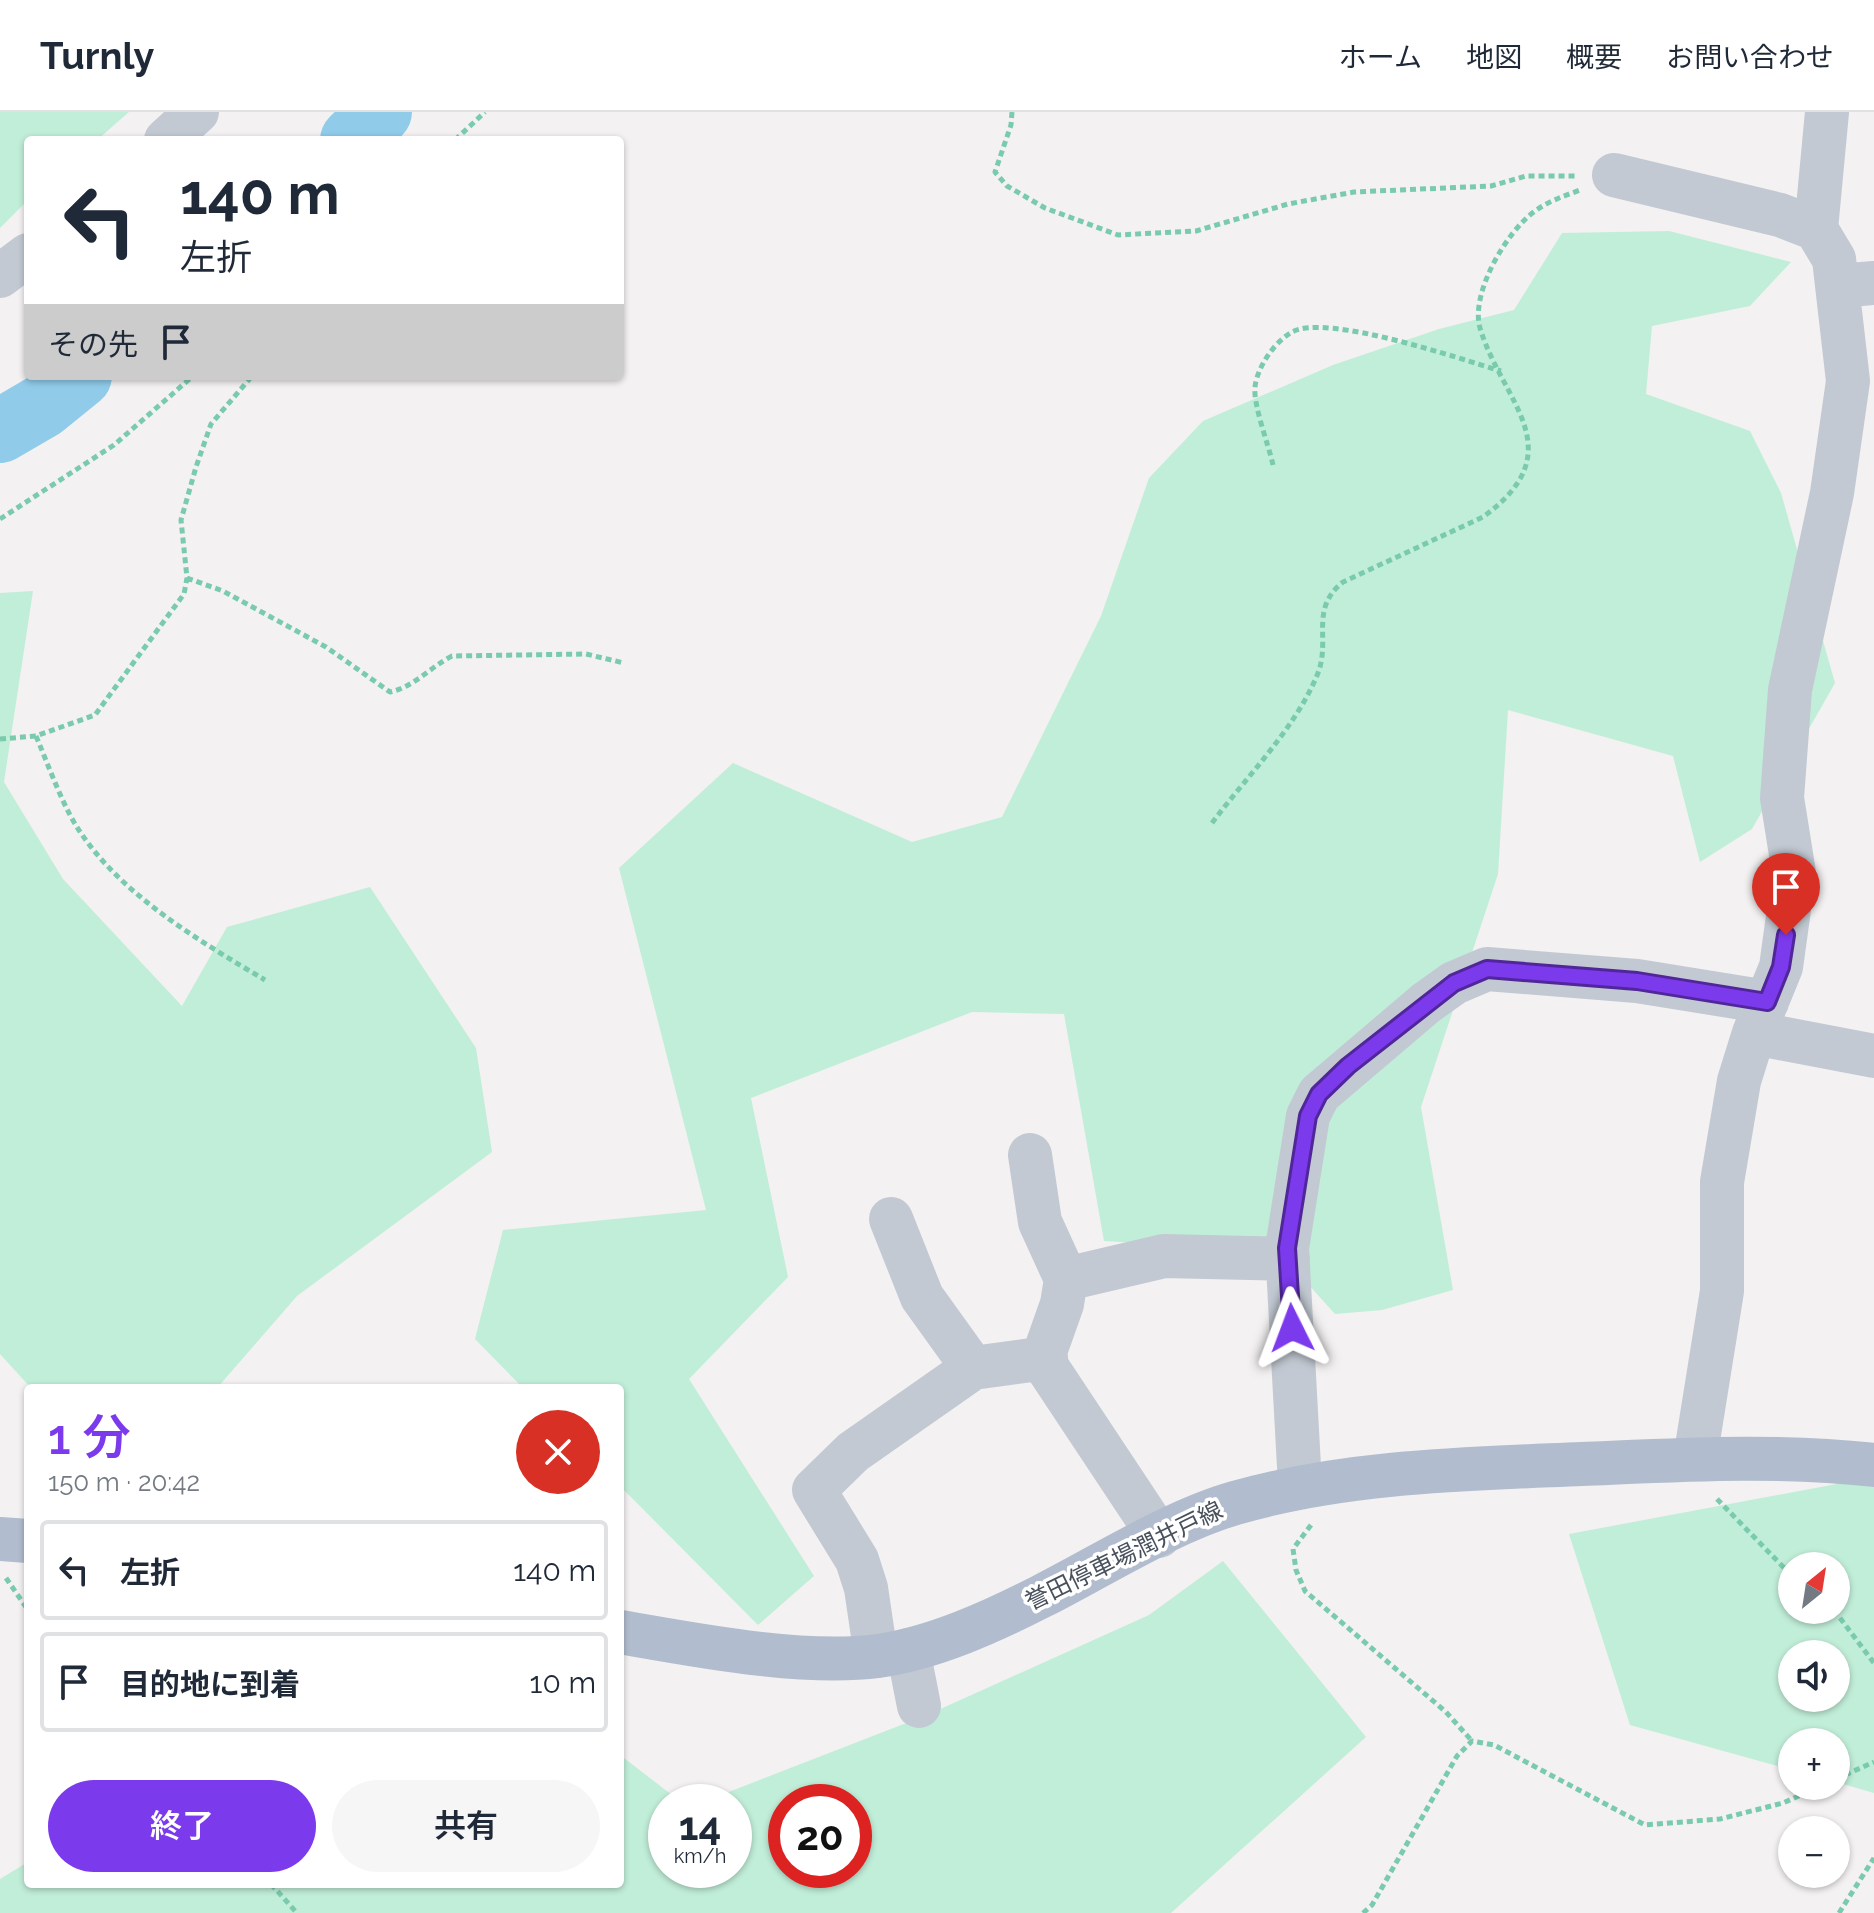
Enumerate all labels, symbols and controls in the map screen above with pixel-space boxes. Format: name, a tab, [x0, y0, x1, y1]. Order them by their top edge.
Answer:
text: Turnly	[40, 33, 154, 78]
text: ホーム	[1339, 41, 1422, 74]
text: 地図	[1466, 41, 1522, 74]
text: 概要	[1566, 41, 1622, 74]
text: お問い合わせ	[1666, 41, 1834, 74]
text: 140 m	[180, 161, 340, 227]
icon: left	[48, 168, 152, 272]
text: 左折	[180, 236, 252, 278]
icon: arrive	[154, 320, 198, 364]
text: その先	[48, 327, 138, 362]
pin	[1752, 853, 1820, 935]
icon: arrive	[1764, 865, 1808, 909]
position arrow	[1250, 1286, 1334, 1370]
text: 1 分	[48, 1409, 130, 1465]
button: close	[516, 1410, 600, 1494]
text: 150 m · 20:42	[48, 1467, 200, 1497]
street label: 誉田停車場潤井戸線	[1020, 1495, 1227, 1616]
icon: left	[52, 1548, 96, 1592]
north arrow	[1778, 1552, 1850, 1624]
map controls	[1778, 1552, 1850, 1888]
text: 140 m	[513, 1553, 596, 1588]
text: 左折	[120, 1555, 180, 1590]
button: sound	[1778, 1640, 1850, 1712]
icon: arrive	[52, 1660, 96, 1704]
text: 10 m	[530, 1665, 596, 1700]
text: 目的地に到着	[120, 1667, 300, 1702]
button: +	[1778, 1728, 1850, 1800]
button: 終了	[48, 1780, 316, 1872]
button: 共有	[332, 1780, 600, 1872]
speed limit sign: 20	[768, 1784, 872, 1888]
text: 14	[679, 1802, 721, 1849]
button: −	[1778, 1816, 1850, 1888]
text: km/h	[674, 1844, 726, 1868]

